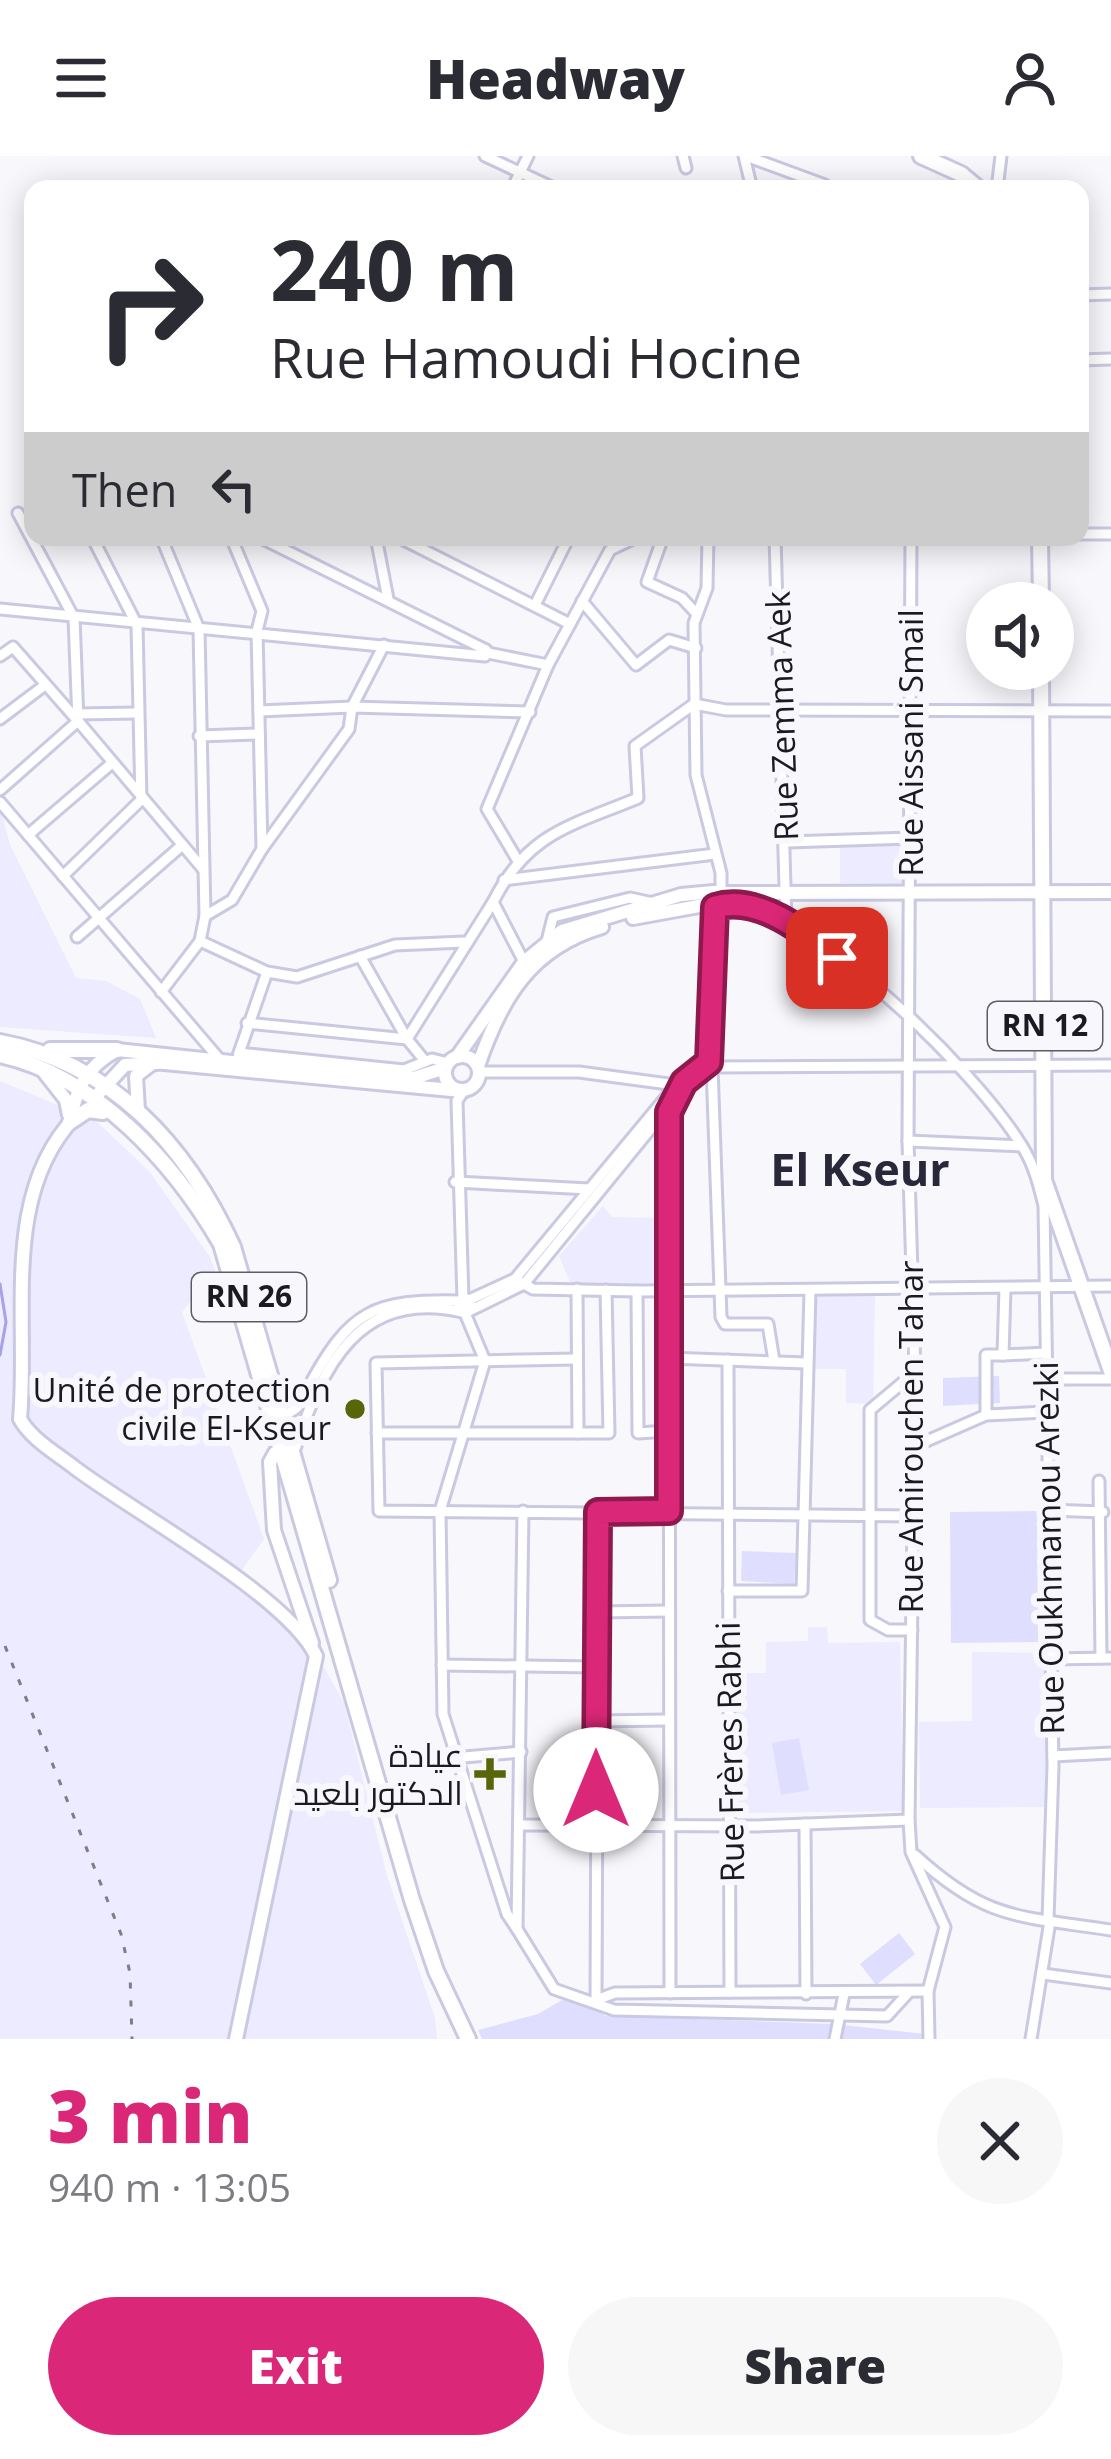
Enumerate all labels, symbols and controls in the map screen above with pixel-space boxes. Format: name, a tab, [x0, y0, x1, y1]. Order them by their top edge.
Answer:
text: Headway	[426, 41, 685, 115]
icon: menu	[48, 45, 114, 111]
icon: person	[997, 45, 1063, 111]
text: 240 m	[270, 211, 518, 326]
icon: right	[72, 228, 228, 384]
text: Rue Hamoudi Hocine	[270, 320, 802, 394]
icon: left	[201, 456, 267, 522]
text: Then	[72, 459, 177, 520]
map controls	[966, 582, 1074, 690]
button: sound	[966, 582, 1074, 690]
street label: Rue Zemma Aek	[755, 590, 808, 842]
street label: Rue Aissani Smail	[888, 609, 933, 877]
pin	[786, 907, 888, 1009]
icon: arrive	[804, 925, 870, 991]
road number: RN 12	[988, 1002, 1102, 1050]
district label: El Kseur	[770, 1138, 950, 1199]
street label: Rue Amirouchen Tahar	[888, 1261, 933, 1614]
road number: RN 26	[192, 1273, 306, 1321]
street label: Rue Oukhmamou Arezki	[1023, 1361, 1074, 1735]
place label: Unité de protection civile El-Kseur	[32, 1367, 331, 1450]
marker: Unité de protection civile El-Kseur	[342, 1396, 368, 1422]
street label: Rue Frères Rabhi	[705, 1621, 754, 1883]
position arrow	[533, 1727, 659, 1853]
place label: عيادة الدكتور بلعيد	[293, 1732, 463, 1815]
marker: عيادة الدكتور بلعيد	[474, 1758, 506, 1790]
text: 3 min	[48, 2066, 253, 2164]
button: close	[937, 2078, 1063, 2204]
text: 940 m · 13:05	[48, 2160, 291, 2213]
button: Exit	[48, 2297, 544, 2435]
button: Share	[568, 2297, 1063, 2435]

